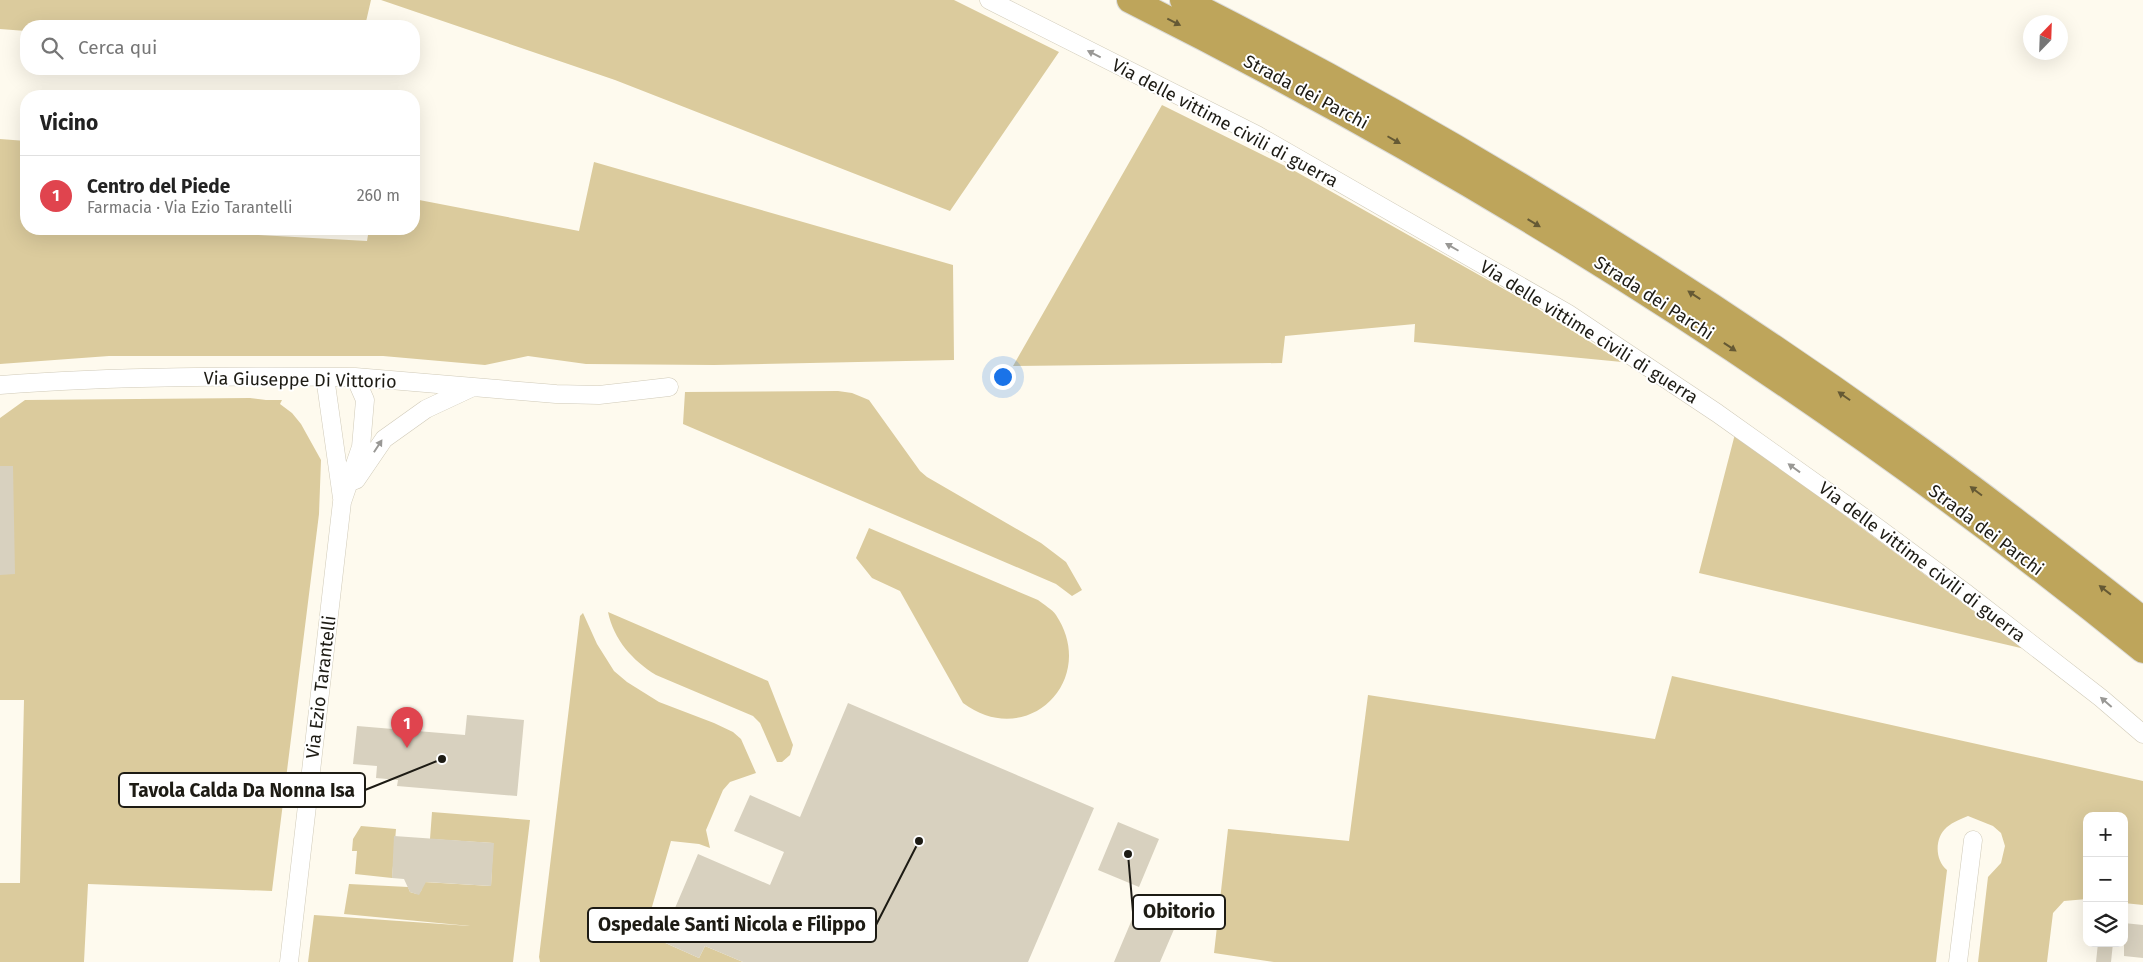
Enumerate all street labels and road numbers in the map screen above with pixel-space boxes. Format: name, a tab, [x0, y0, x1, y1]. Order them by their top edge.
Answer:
street label: Strada dei Parchi	[1240, 50, 1372, 134]
street label: Via delle vittime civili di guerra	[1108, 54, 1342, 192]
street label: Strada dei Parchi	[1590, 251, 1718, 345]
street label: Via delle vittime civili di guerra	[1476, 256, 1702, 408]
street label: Via Giuseppe Di Vittorio	[203, 367, 397, 393]
street label: Via delle vittime civili di guerra	[1814, 477, 2030, 647]
street label: Strada dei Parchi	[1924, 480, 2048, 580]
street label: Via Ezio Tarantelli	[301, 614, 341, 760]

